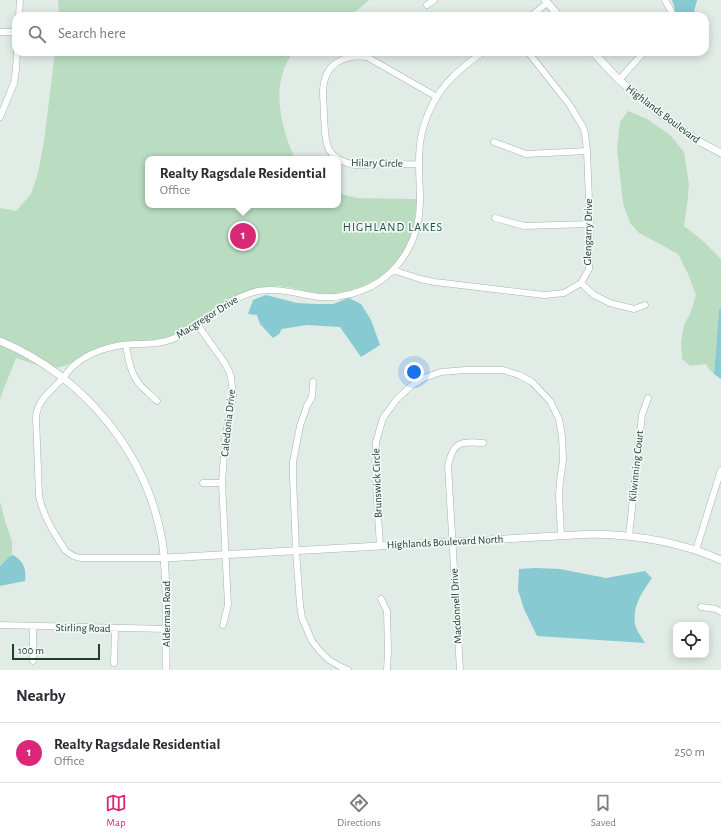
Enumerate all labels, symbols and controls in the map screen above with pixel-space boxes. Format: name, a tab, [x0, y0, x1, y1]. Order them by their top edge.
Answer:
search box	[12, 12, 709, 56]
icon: search	[26, 23, 48, 45]
text: Search here	[58, 26, 126, 41]
street label: Highlands Boulevard	[624, 83, 702, 146]
popup	[145, 156, 341, 208]
street label: Hilary Circle	[351, 157, 403, 169]
text: Realty Ragsdale Residential	[160, 166, 326, 181]
text: Office	[160, 184, 190, 197]
street label: Glengarry Drive	[582, 199, 594, 265]
pin: 1	[230, 221, 256, 251]
district label: HIGHLAND LAKES	[343, 221, 443, 233]
street label: Macgregor Drive	[174, 294, 240, 340]
your location	[404, 362, 424, 382]
street label: Caledonia Drive	[219, 389, 237, 457]
street label: Kilwinning Court	[627, 429, 645, 502]
street label: Brunswick Circle	[370, 448, 384, 518]
street label: Highlands Boulevard North	[386, 533, 504, 551]
street label: Macdonnell Drive	[449, 568, 463, 644]
street label: Alderman Road	[161, 580, 172, 647]
street label: Stirling Road	[55, 622, 111, 634]
map controls	[673, 622, 709, 658]
button: locate	[673, 622, 709, 658]
scale bar	[12, 642, 100, 661]
text: 100 m	[18, 645, 44, 656]
text: Nearby	[16, 687, 66, 704]
text: Realty Ragsdale Residential	[54, 737, 220, 752]
text: 1	[27, 746, 31, 759]
text: 250 m	[674, 746, 705, 759]
text: Office	[54, 755, 84, 768]
tab: Map	[105, 792, 127, 829]
tab: Directions	[337, 792, 381, 829]
tab: Saved	[591, 792, 616, 829]

